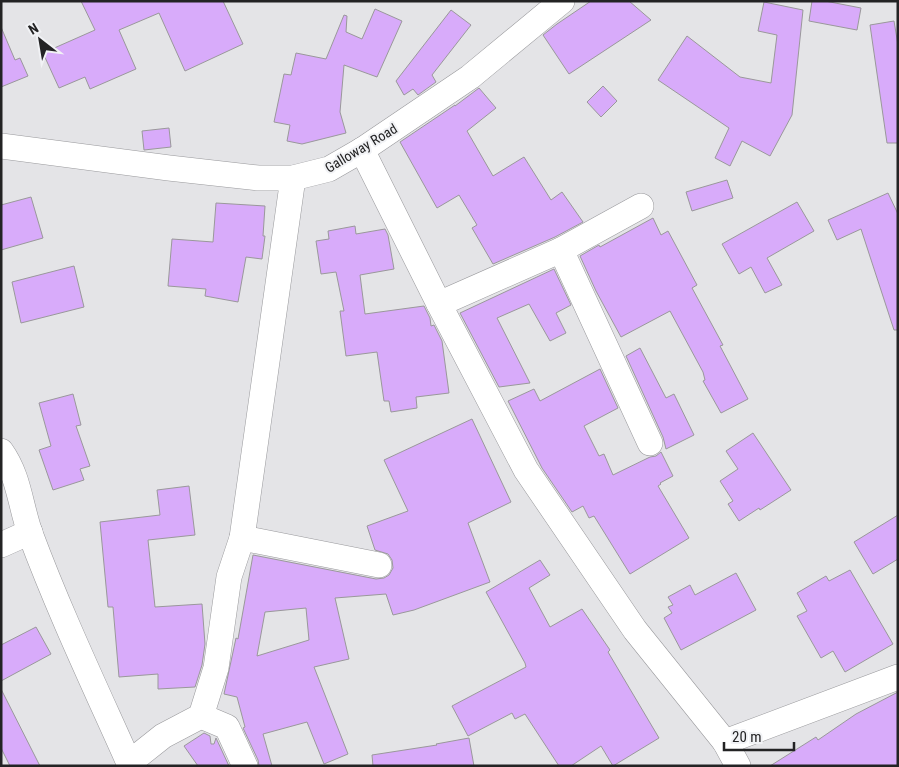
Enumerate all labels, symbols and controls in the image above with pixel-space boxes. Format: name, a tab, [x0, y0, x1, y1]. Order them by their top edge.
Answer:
north arrow	[15, 15, 65, 65]
text: N	[26, 20, 41, 38]
street label: Galloway Road	[322, 120, 400, 176]
scale bar	[724, 720, 794, 752]
text: 20 m	[732, 728, 762, 746]

